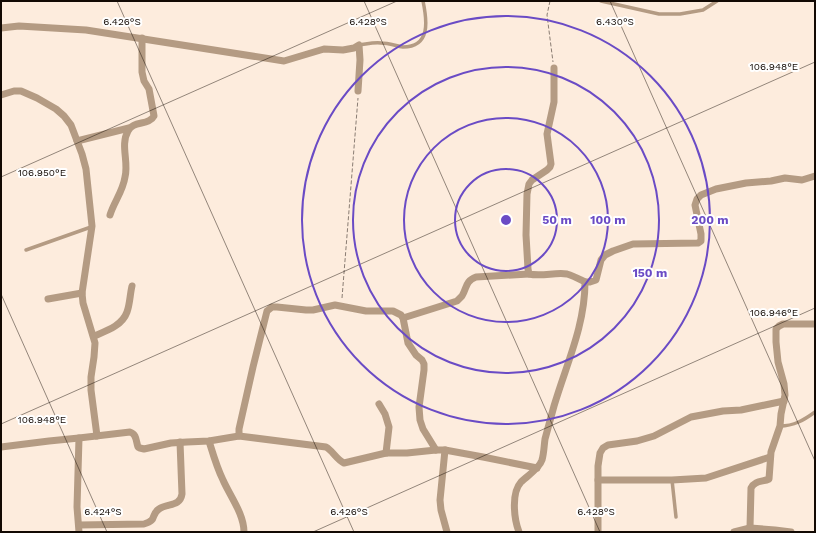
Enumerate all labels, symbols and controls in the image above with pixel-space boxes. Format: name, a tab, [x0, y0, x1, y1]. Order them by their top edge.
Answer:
text: 6.426°S	[103, 16, 141, 27]
text: 6.428°S	[349, 16, 387, 27]
text: 6.430°S	[596, 16, 634, 27]
text: 106.948°E	[750, 61, 798, 72]
text: 106.950°E	[18, 167, 66, 178]
centre of rings	[499, 213, 513, 227]
text: 50 m	[542, 213, 572, 227]
text: 100 m	[590, 213, 626, 227]
text: 200 m	[691, 213, 729, 227]
text: 150 m	[633, 266, 667, 280]
text: 106.946°E	[750, 307, 798, 318]
text: 106.948°E	[18, 414, 66, 425]
text: 6.424°S	[84, 506, 122, 517]
text: 6.426°S	[330, 506, 368, 517]
text: 6.428°S	[577, 506, 615, 517]

